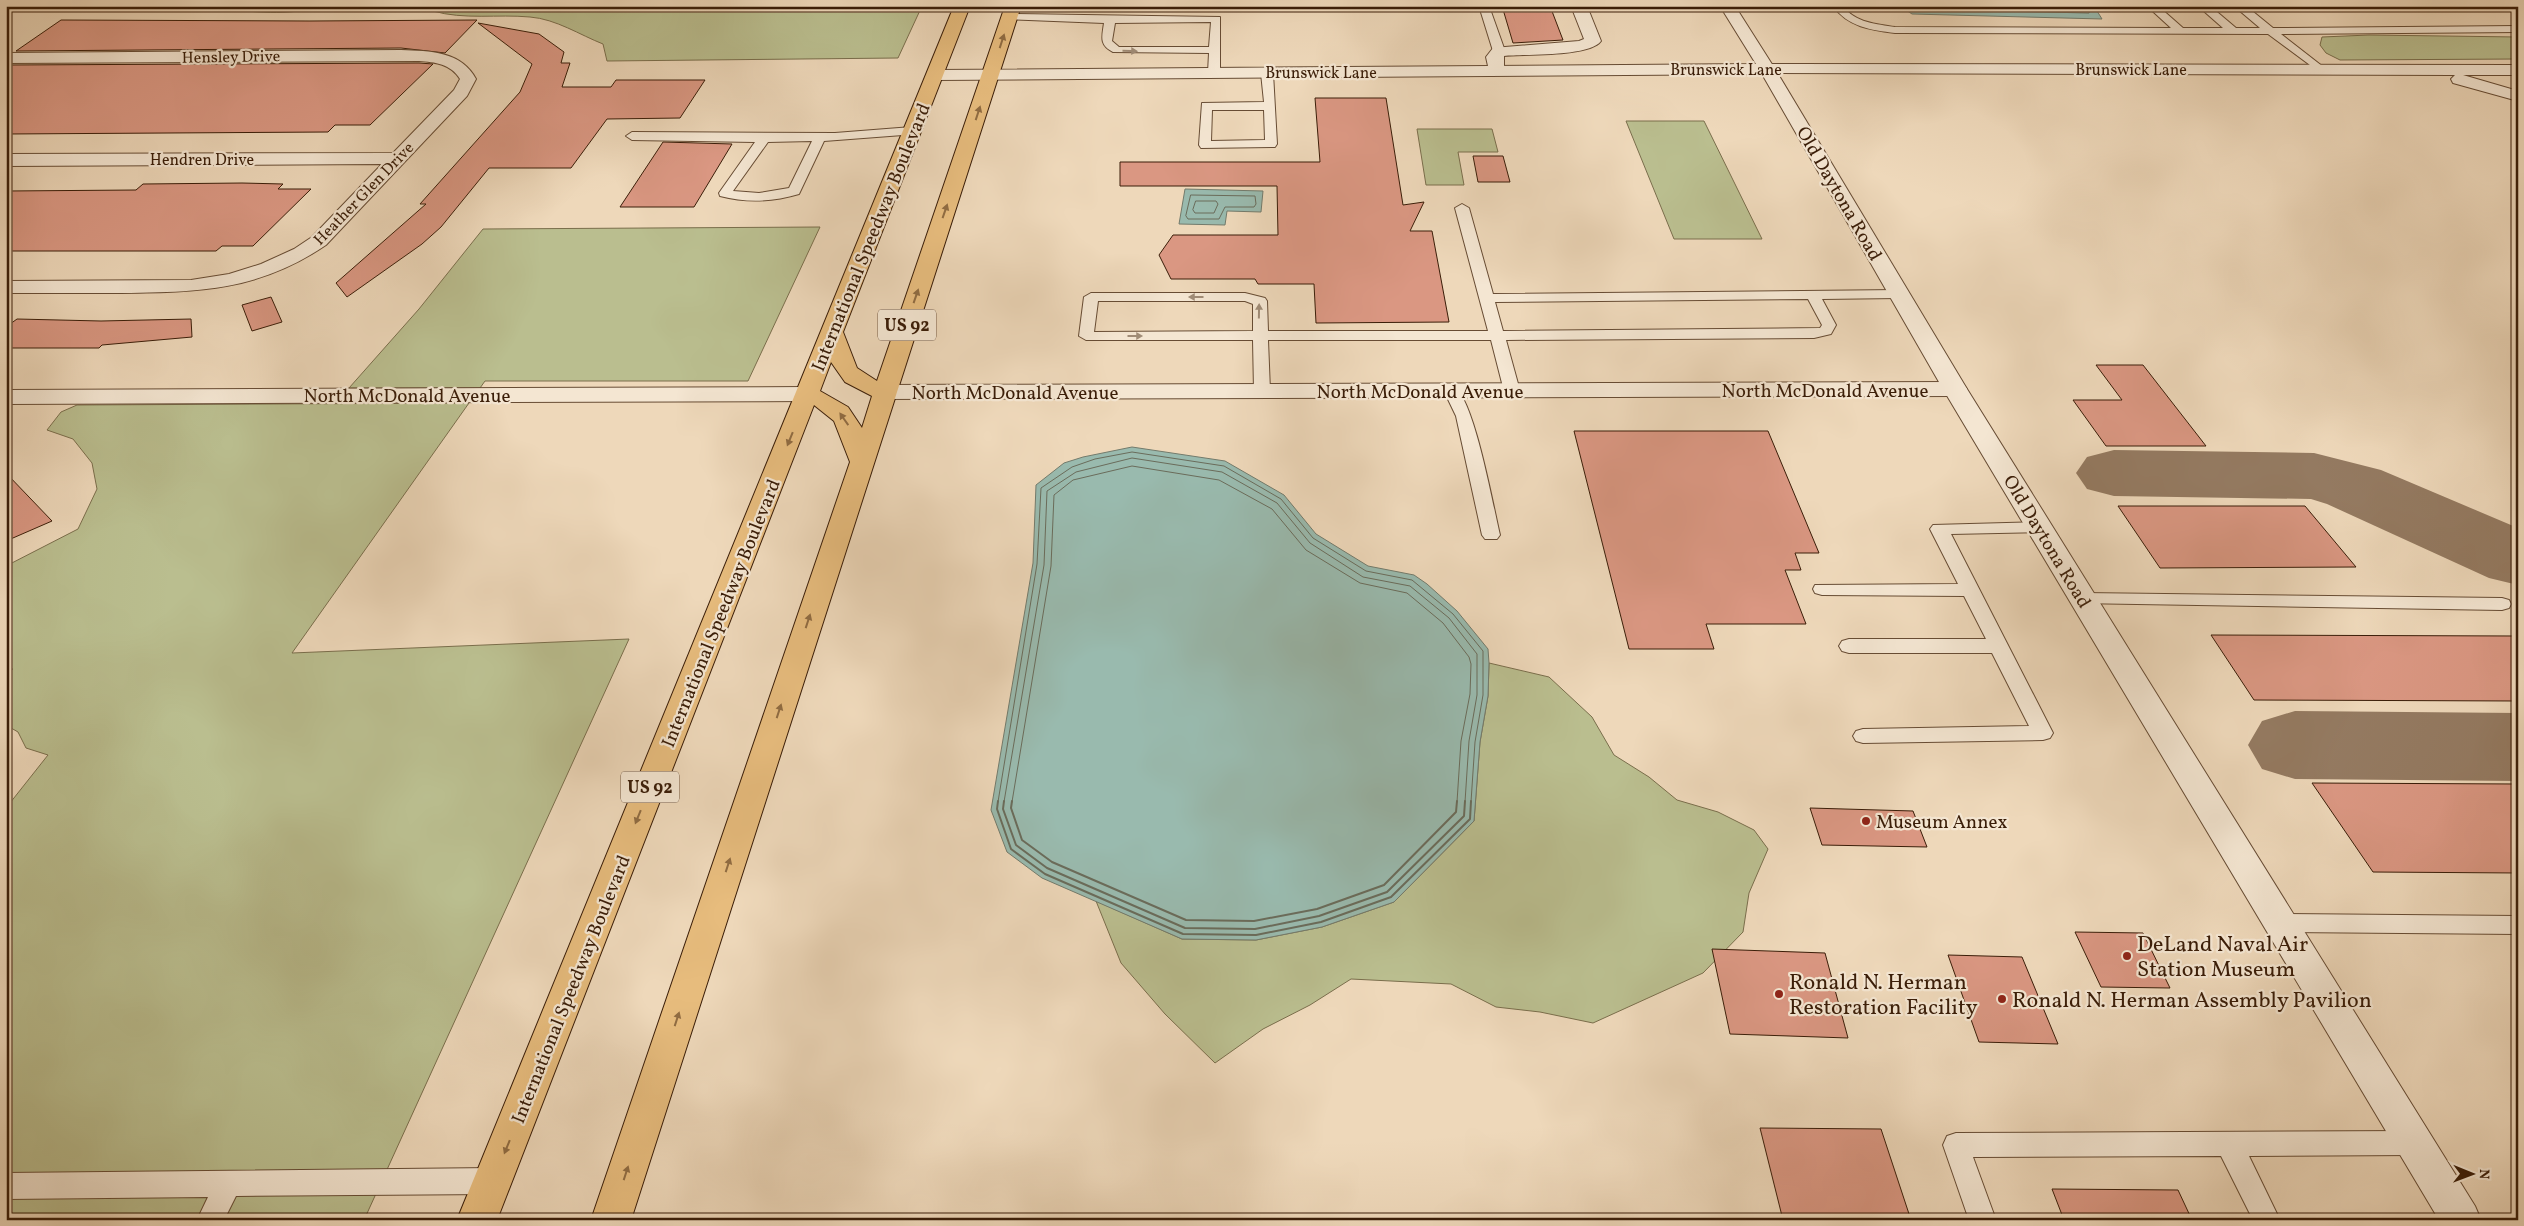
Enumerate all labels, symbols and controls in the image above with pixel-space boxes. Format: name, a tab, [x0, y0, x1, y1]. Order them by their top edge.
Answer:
one-way arrow	[998, 33, 1006, 48]
street label: Hensley Drive	[181, 46, 281, 70]
one-way arrow	[1122, 47, 1138, 55]
street label: Brunswick Lane	[1670, 60, 1782, 82]
street label: Brunswick Lane	[2075, 60, 2187, 82]
street label: Brunswick Lane	[1265, 63, 1377, 85]
street label: International Speedway Boulevard	[806, 100, 938, 376]
one-way arrow	[974, 106, 982, 121]
street label: Old Daytona Road	[1789, 122, 1887, 266]
street label: Heather Glen Drive	[309, 138, 420, 251]
street label: Hendren Drive	[150, 150, 254, 172]
one-way arrow	[941, 203, 949, 218]
one-way arrow	[913, 288, 921, 303]
one-way arrow	[1188, 293, 1204, 301]
one-way arrow	[1256, 303, 1264, 319]
road number: US 92	[878, 310, 936, 340]
one-way arrow	[1127, 332, 1143, 340]
street label: North McDonald Avenue	[1722, 379, 1928, 405]
street label: North McDonald Avenue	[1317, 380, 1523, 406]
street label: North McDonald Avenue	[912, 381, 1118, 407]
street label: North McDonald Avenue	[304, 384, 510, 410]
one-way arrow	[840, 412, 849, 426]
one-way arrow	[785, 432, 793, 446]
street label: Old Daytona Road	[1996, 471, 2096, 614]
street label: International Speedway Boulevard	[656, 476, 788, 752]
one-way arrow	[805, 613, 813, 628]
one-way arrow	[776, 703, 783, 718]
road number: US 92	[621, 772, 679, 802]
one-way arrow	[634, 810, 642, 824]
place label: Museum Annex	[1876, 810, 2008, 836]
marker: Museum Annex	[1860, 815, 1872, 827]
street label: International Speedway Boulevard	[506, 852, 638, 1128]
one-way arrow	[724, 857, 732, 872]
place label: DeLand Naval Air Station Museum	[2137, 930, 2308, 986]
marker: DeLand Naval Air Station Museum	[2121, 950, 2133, 962]
place label: Ronald N. Herman Restoration Facility	[1789, 968, 1978, 1024]
place label: Ronald N. Herman Assembly Pavilion	[2012, 986, 2372, 1017]
marker: Ronald N. Herman Restoration Facility	[1773, 988, 1785, 1000]
marker: Ronald N. Herman Assembly Pavilion	[1996, 993, 2008, 1005]
one-way arrow	[673, 1011, 681, 1026]
one-way arrow	[502, 1140, 510, 1154]
north arrow	[2446, 1148, 2496, 1198]
one-way arrow	[623, 1166, 630, 1181]
text: N	[2474, 1169, 2493, 1179]

